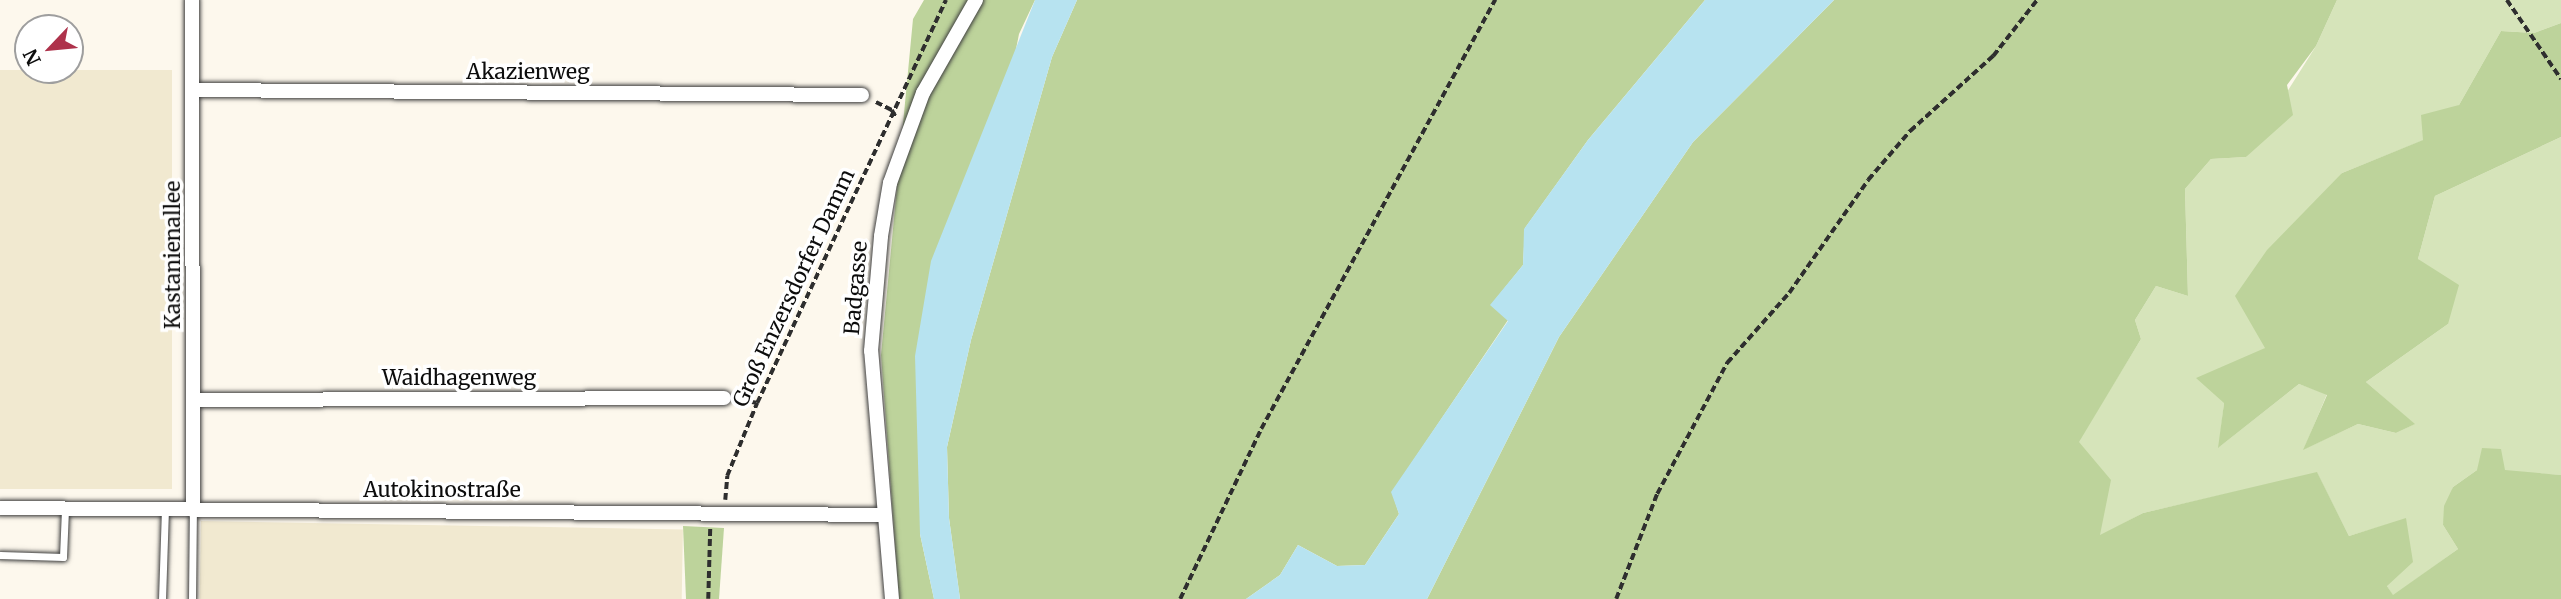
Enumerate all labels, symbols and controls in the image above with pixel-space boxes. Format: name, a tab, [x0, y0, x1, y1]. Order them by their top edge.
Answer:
north arrow	[14, 14, 84, 84]
text: N	[18, 45, 46, 69]
street label: Akazienweg	[466, 59, 590, 85]
street label: Groß Enzersdorfer Damm	[728, 165, 860, 411]
street label: Kastanienallee	[160, 181, 186, 329]
street label: Badgasse	[839, 240, 873, 336]
street label: Waidhagenweg	[382, 365, 536, 391]
street label: Autokinostraße	[363, 477, 521, 503]

